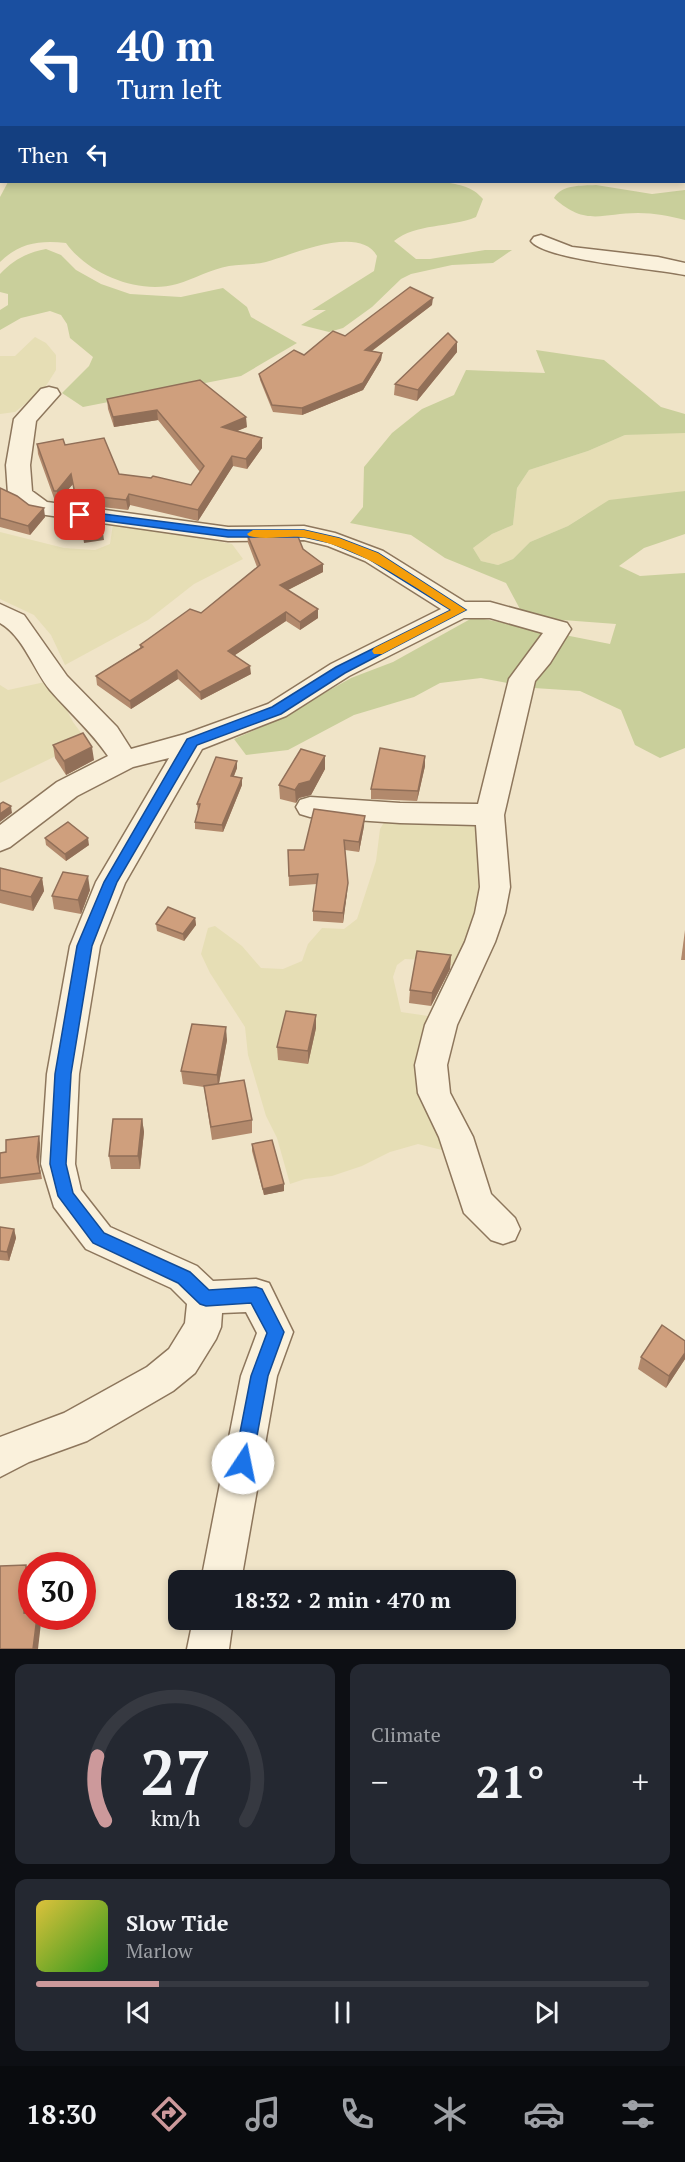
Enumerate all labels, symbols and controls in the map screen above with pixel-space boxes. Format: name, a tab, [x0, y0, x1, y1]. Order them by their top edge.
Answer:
text: 40 m	[117, 17, 215, 73]
icon: left	[18, 24, 96, 102]
text: Turn left	[117, 71, 222, 107]
icon: left	[81, 138, 114, 171]
text: Then	[18, 140, 69, 169]
pin	[54, 489, 105, 540]
icon: arrive	[63, 498, 96, 531]
position arrow	[211, 1431, 275, 1495]
speed limit sign: 30	[18, 1552, 96, 1630]
text: 18:32 · 2 min · 470 m	[233, 1585, 451, 1614]
text: Climate	[371, 1721, 441, 1748]
text: 27	[140, 1730, 210, 1813]
text: 21°	[475, 1751, 545, 1811]
text: −	[371, 1760, 389, 1803]
text: +	[631, 1760, 649, 1803]
text: km/h	[150, 1804, 200, 1832]
text: Slow Tide	[126, 1908, 229, 1937]
text: Marlow	[126, 1937, 193, 1964]
icon: previous	[122, 1996, 155, 2029]
icon: pause	[326, 1996, 359, 2029]
icon: next	[530, 1996, 563, 2029]
icon: directions	[148, 2093, 190, 2135]
icon: music	[242, 2093, 284, 2135]
icon: phone	[336, 2093, 378, 2135]
icon: climate	[429, 2093, 471, 2135]
icon: car	[523, 2093, 565, 2135]
icon: filters	[617, 2093, 659, 2135]
text: 18:30	[26, 2096, 96, 2132]

